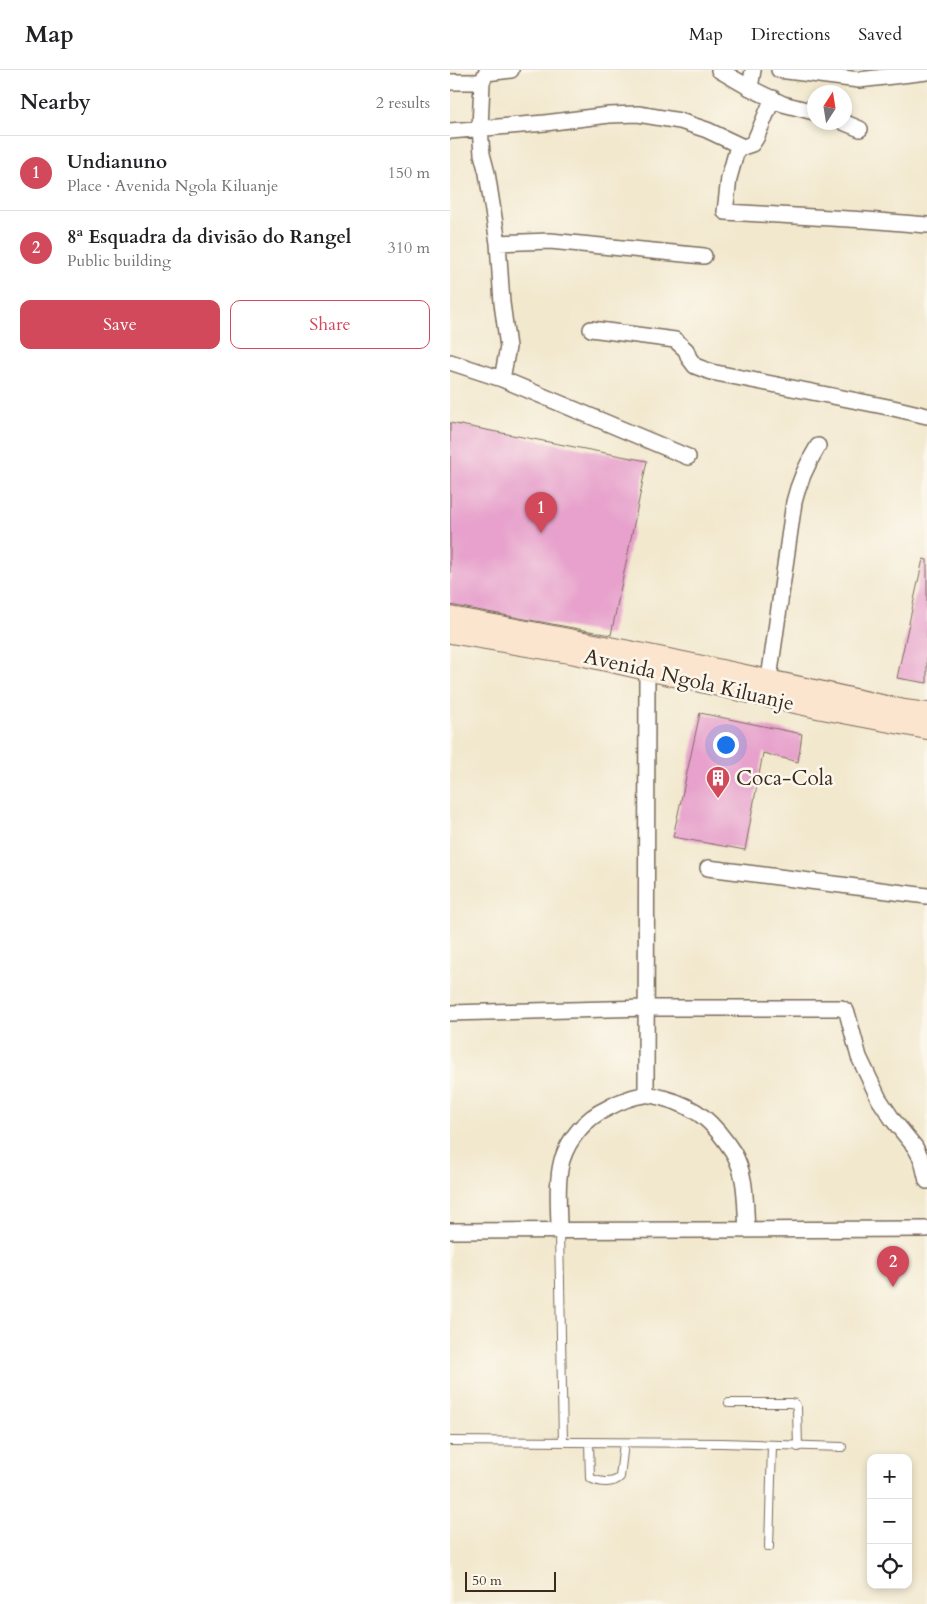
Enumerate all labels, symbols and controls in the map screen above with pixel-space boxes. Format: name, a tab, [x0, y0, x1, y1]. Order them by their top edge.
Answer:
text: Map	[25, 18, 74, 51]
text: Map	[689, 22, 723, 47]
text: Directions	[751, 22, 830, 47]
text: Saved	[858, 22, 902, 47]
north arrow	[807, 85, 852, 130]
text: Nearby	[20, 88, 91, 117]
text: 2 results	[376, 92, 430, 114]
text: Undianuno	[67, 149, 167, 175]
text: 1	[32, 162, 40, 184]
text: 150 m	[388, 162, 430, 184]
text: Place · Avenida Ngola Kiluanje	[67, 175, 278, 197]
text: 8ª Esquadra da divisão do Rangel	[67, 224, 351, 250]
text: 2	[32, 237, 40, 259]
text: 310 m	[388, 237, 430, 259]
text: Public building	[67, 250, 171, 272]
button: Save	[20, 300, 220, 349]
button: Share	[230, 300, 430, 349]
pin: 1	[525, 492, 557, 533]
street label: Avenida Ngola Kiluanje	[581, 642, 797, 718]
your location	[713, 732, 739, 758]
place label: Coca-Cola	[736, 764, 833, 793]
building icon: Coca-Cola	[705, 765, 731, 799]
pin: 2	[877, 1246, 909, 1287]
map controls	[867, 1454, 912, 1589]
button: +	[867, 1454, 912, 1499]
button: −	[867, 1499, 912, 1544]
button: locate	[867, 1544, 912, 1589]
scale bar	[465, 1569, 556, 1592]
text: 50 m	[472, 1571, 502, 1590]

